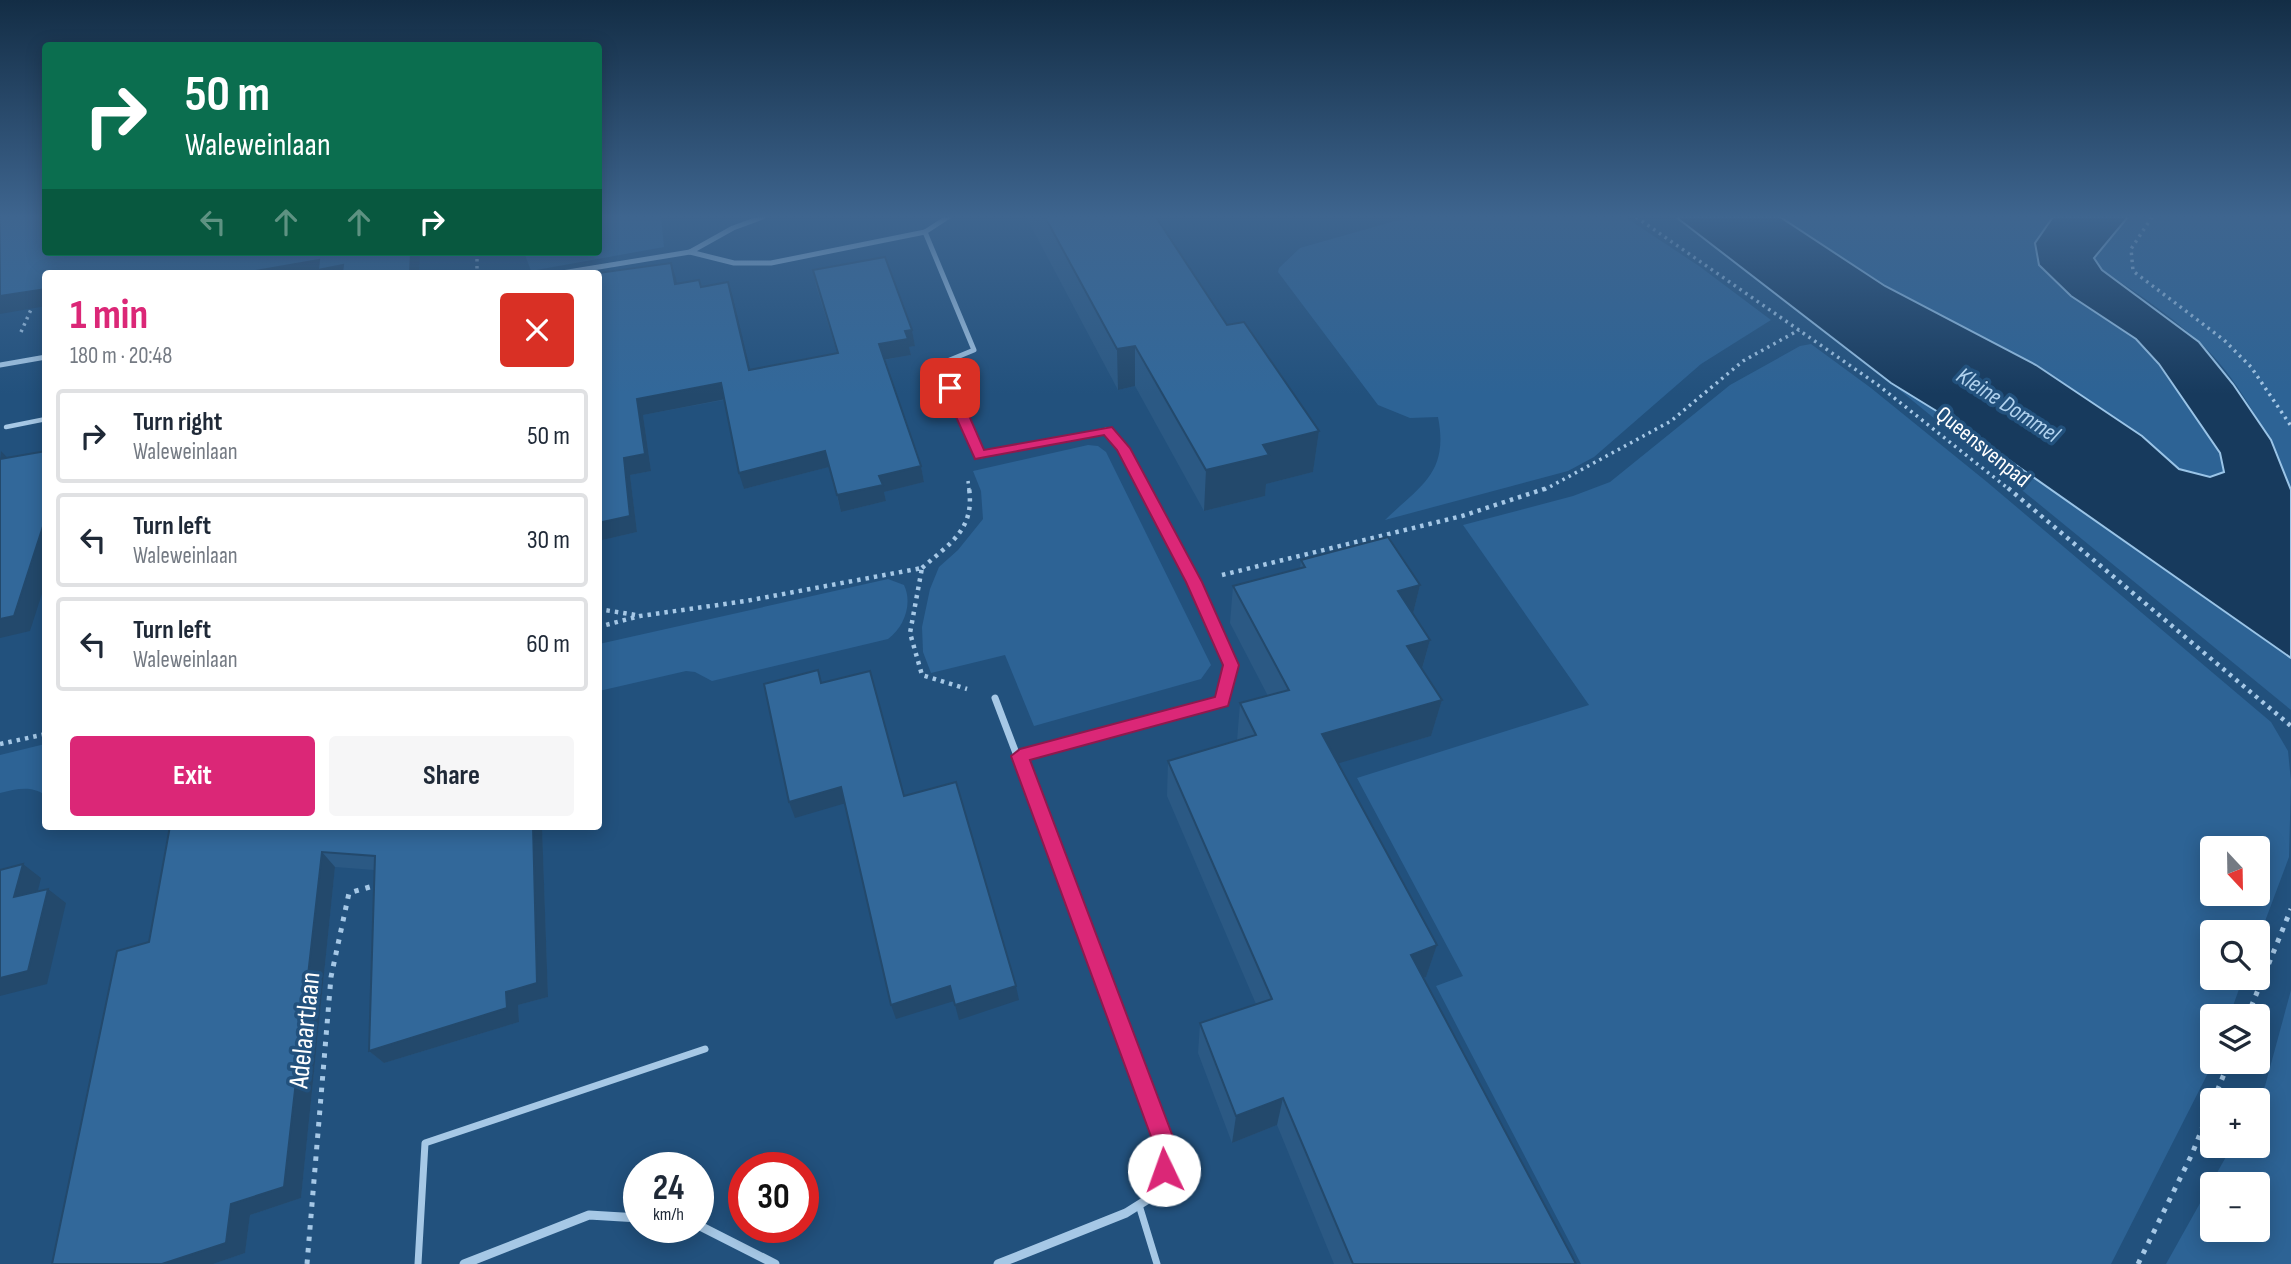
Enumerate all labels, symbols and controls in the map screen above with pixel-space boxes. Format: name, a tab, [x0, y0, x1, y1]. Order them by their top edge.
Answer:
text: 50 m	[185, 66, 270, 125]
icon: right	[70, 70, 161, 161]
text: Waleweinlaan	[185, 126, 331, 165]
icon: left	[194, 203, 232, 241]
icon: ahead	[267, 203, 305, 241]
icon: ahead	[340, 203, 378, 241]
icon: right	[413, 203, 451, 241]
text: 1 min	[70, 290, 148, 341]
button: close	[500, 293, 574, 367]
text: 180 m · 20:48	[70, 342, 172, 370]
pin	[920, 358, 980, 418]
water label: Kleine Dommel	[1951, 361, 2066, 449]
icon: arrive	[931, 369, 969, 407]
street label: Queensvenpad	[1930, 400, 2036, 494]
text: Turn right	[133, 407, 222, 438]
icon: right	[74, 417, 112, 455]
text: 50 m	[527, 421, 570, 452]
text: Waleweinlaan	[133, 438, 238, 466]
text: Turn left	[133, 511, 211, 542]
icon: left	[74, 521, 112, 559]
text: 30 m	[527, 525, 570, 556]
text: Waleweinlaan	[133, 542, 238, 570]
text: Turn left	[133, 615, 211, 646]
icon: left	[74, 625, 112, 663]
text: 60 m	[526, 629, 570, 660]
text: Waleweinlaan	[133, 646, 238, 674]
button: Exit	[70, 736, 315, 816]
button: Share	[329, 736, 574, 816]
north arrow	[2200, 836, 2270, 906]
map controls	[2200, 836, 2270, 1242]
button: search	[2200, 920, 2270, 990]
street label: Adelaartlaan	[282, 970, 328, 1091]
button: layers	[2200, 1004, 2270, 1074]
button: +	[2200, 1088, 2270, 1158]
position arrow	[1127, 1133, 1201, 1207]
speed limit sign: 30	[728, 1152, 819, 1243]
text: 24	[653, 1167, 684, 1210]
button: −	[2200, 1172, 2270, 1242]
text: km/h	[653, 1204, 684, 1225]

